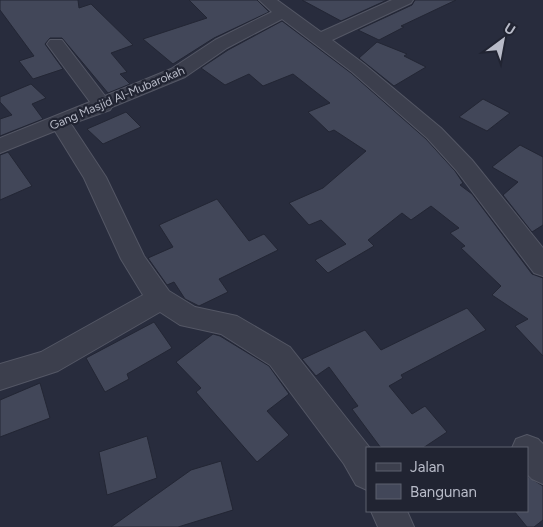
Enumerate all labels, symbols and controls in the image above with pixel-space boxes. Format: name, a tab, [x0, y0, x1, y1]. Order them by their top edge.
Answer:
north arrow	[478, 15, 528, 65]
text: U	[501, 20, 518, 39]
street label: Gang Masjid Al-Mubarokah	[47, 63, 187, 133]
legend	[366, 447, 528, 512]
text: Jalan	[410, 458, 445, 476]
text: Bangunan	[410, 483, 477, 501]

